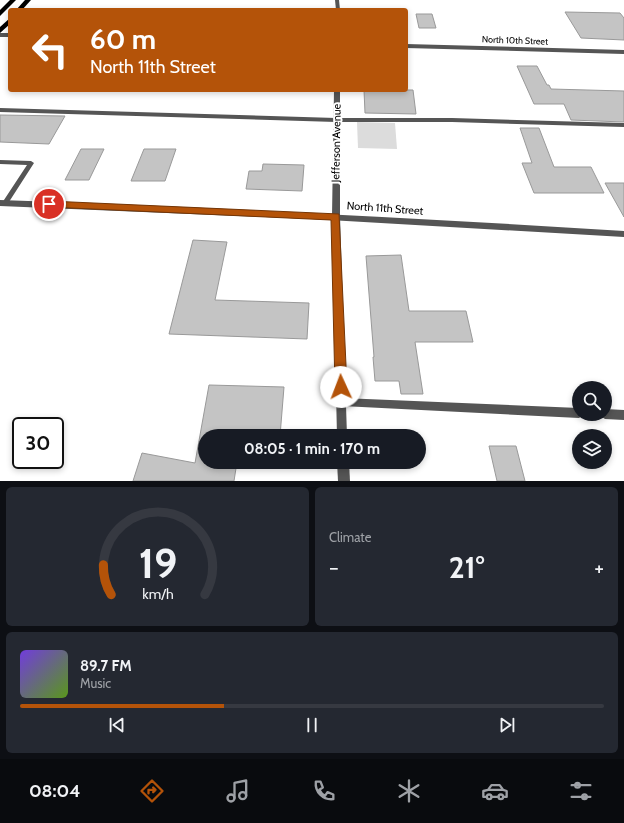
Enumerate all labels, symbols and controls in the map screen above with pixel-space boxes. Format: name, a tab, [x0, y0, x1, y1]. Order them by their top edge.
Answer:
text: 60 m	[90, 22, 156, 56]
icon: left	[24, 24, 76, 76]
street label: North 10th Street	[482, 33, 548, 47]
text: North 11th Street	[90, 56, 216, 78]
street label: Jefferson Avenue	[328, 103, 344, 183]
pin	[32, 187, 66, 221]
icon: arrive	[38, 193, 60, 215]
street label: North 11th Street	[346, 198, 424, 218]
position arrow	[320, 366, 362, 408]
map controls	[572, 381, 612, 469]
button: search	[572, 381, 612, 421]
speed limit sign: 30	[12, 417, 64, 469]
button: layers	[572, 429, 612, 469]
text: 08:05 · 1 min · 170 m	[244, 440, 380, 458]
text: Climate	[329, 529, 371, 545]
text: 19	[138, 537, 177, 587]
text: 21°	[449, 549, 484, 586]
text: −	[329, 554, 339, 581]
text: +	[594, 554, 604, 581]
text: km/h	[142, 584, 173, 602]
text: 89.7 FM	[80, 657, 132, 675]
text: Music	[80, 675, 111, 691]
icon: previous	[106, 714, 128, 736]
icon: pause	[301, 714, 323, 736]
icon: next	[496, 714, 518, 736]
icon: directions	[138, 777, 166, 805]
icon: music	[224, 777, 252, 805]
icon: phone	[310, 777, 338, 805]
icon: climate	[395, 777, 423, 805]
icon: car	[481, 777, 509, 805]
icon: filters	[567, 777, 595, 805]
text: 08:04	[29, 780, 80, 802]

